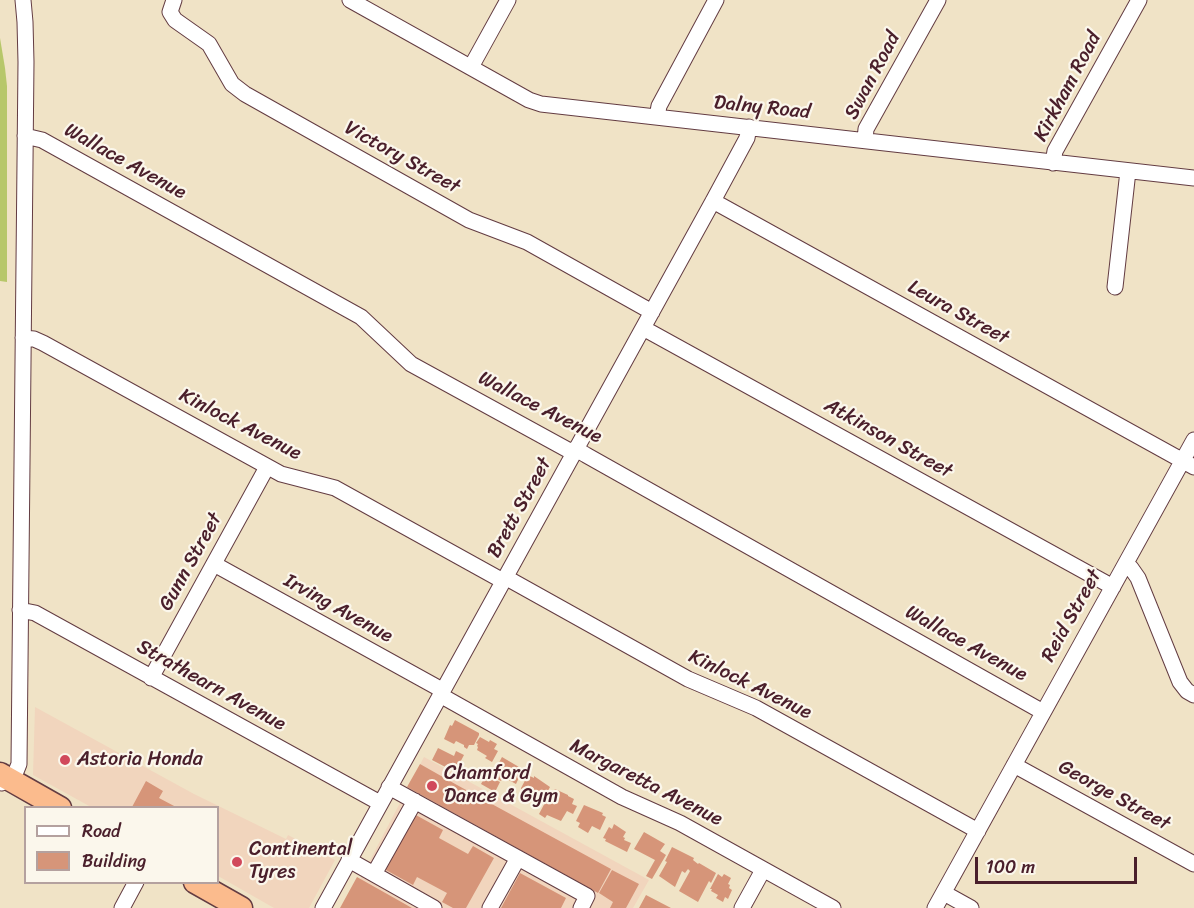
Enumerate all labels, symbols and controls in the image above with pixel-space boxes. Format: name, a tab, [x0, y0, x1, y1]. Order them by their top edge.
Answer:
street label: Swan Road	[840, 28, 906, 124]
street label: Kirkham Road	[1029, 28, 1107, 146]
street label: Dalny Road	[713, 91, 811, 125]
street label: Victory Street	[340, 116, 464, 200]
street label: Wallace Avenue	[60, 119, 190, 205]
street label: Leura Street	[903, 275, 1013, 351]
street label: Wallace Avenue	[474, 367, 606, 449]
street label: Kinlock Avenue	[175, 384, 305, 466]
street label: Atkinson Street	[820, 394, 956, 484]
street label: Brett Street	[483, 454, 557, 562]
street label: Gunn Street	[154, 509, 228, 615]
street label: Reid Street	[1037, 566, 1107, 666]
street label: Irving Avenue	[279, 569, 397, 649]
street label: Wallace Avenue	[901, 601, 1031, 687]
street label: Strathearn Avenue	[132, 635, 290, 737]
street label: Kinlock Avenue	[685, 645, 815, 725]
street label: Margaretta Avenue	[566, 734, 726, 832]
place label: Astoria Honda	[77, 748, 203, 772]
marker: Astoria Honda	[58, 753, 72, 767]
street label: George Street	[1054, 755, 1174, 837]
place label: Chamford Dance & Gym	[444, 762, 558, 809]
marker: Chamford Dance & Gym	[425, 779, 439, 793]
legend	[24, 806, 219, 884]
text: Road	[82, 815, 121, 847]
place label: Continental Tyres	[249, 838, 352, 885]
text: Building	[82, 845, 146, 877]
scale bar	[978, 845, 1140, 883]
text: 100 m	[986, 851, 1035, 883]
marker: Continental Tyres	[230, 855, 244, 869]

